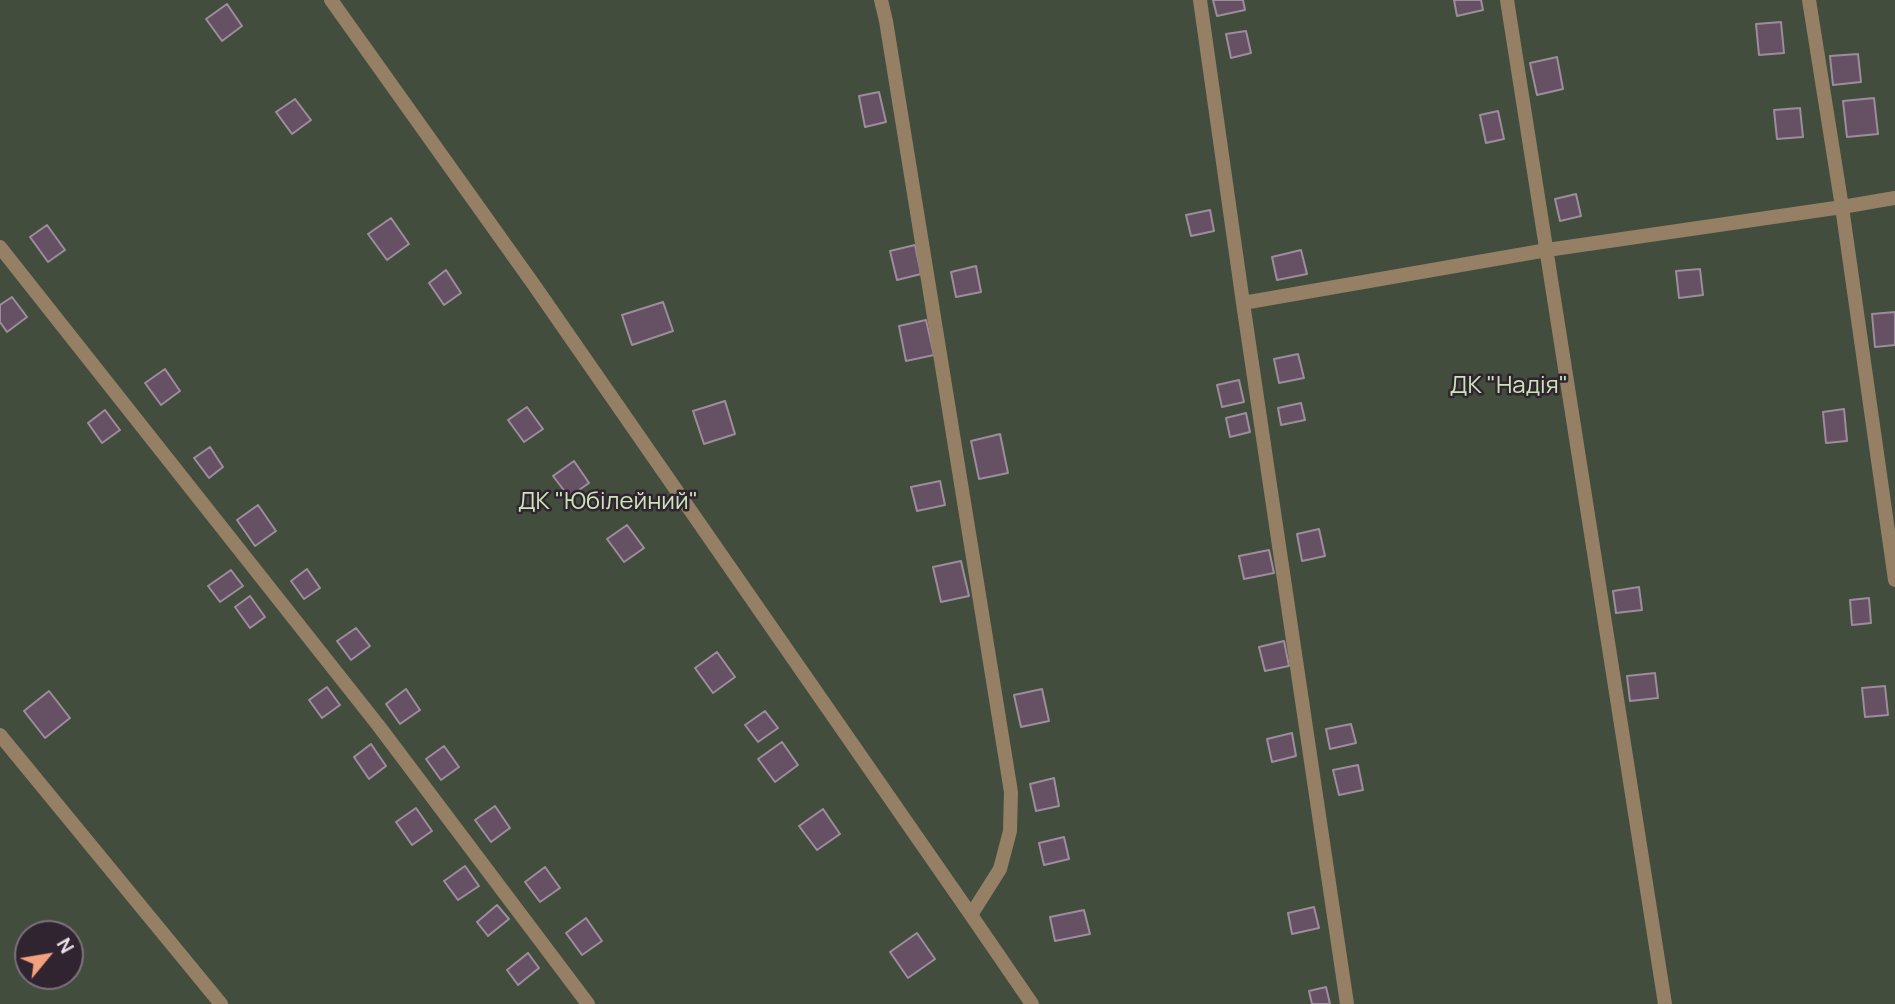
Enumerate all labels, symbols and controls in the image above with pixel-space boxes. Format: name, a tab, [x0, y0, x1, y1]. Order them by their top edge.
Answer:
park label: ДК "Надія"	[1450, 372, 1568, 400]
park label: ДК "Юбілейний"	[518, 488, 698, 516]
north arrow	[14, 920, 84, 990]
text: N	[51, 933, 80, 958]

